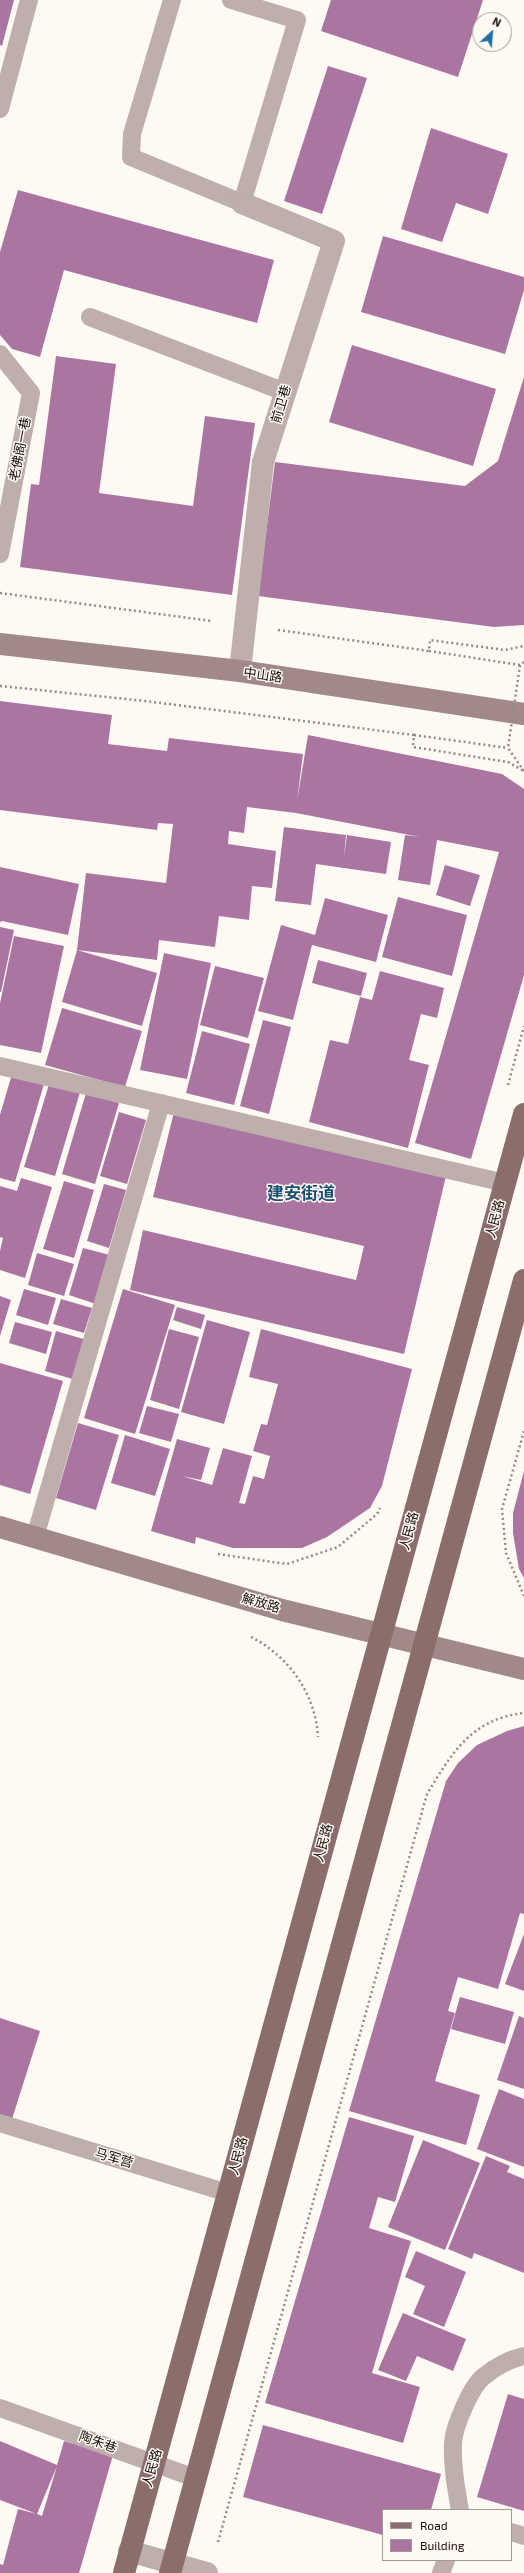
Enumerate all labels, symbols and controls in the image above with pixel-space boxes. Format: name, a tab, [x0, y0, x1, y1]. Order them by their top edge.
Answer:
north arrow	[472, 12, 512, 52]
text: N	[491, 14, 503, 29]
street label: 前卫巷	[268, 383, 294, 425]
street label: 老佛阁一巷	[6, 416, 34, 482]
street label: 中山路	[243, 665, 283, 685]
district label: 建安街道	[267, 1183, 335, 1203]
street label: 人民路	[482, 1198, 508, 1240]
street label: 人民路	[396, 1510, 422, 1552]
street label: 解放路	[240, 1590, 282, 1616]
street label: 人民路	[310, 1822, 336, 1864]
street label: 人民路	[225, 2135, 251, 2177]
street label: 马军营	[93, 2145, 135, 2171]
street label: 陶朱巷	[77, 2428, 119, 2456]
street label: 人民路	[139, 2447, 165, 2489]
legend	[382, 2509, 512, 2561]
text: Road	[420, 2518, 448, 2532]
text: Building	[420, 2538, 464, 2552]

